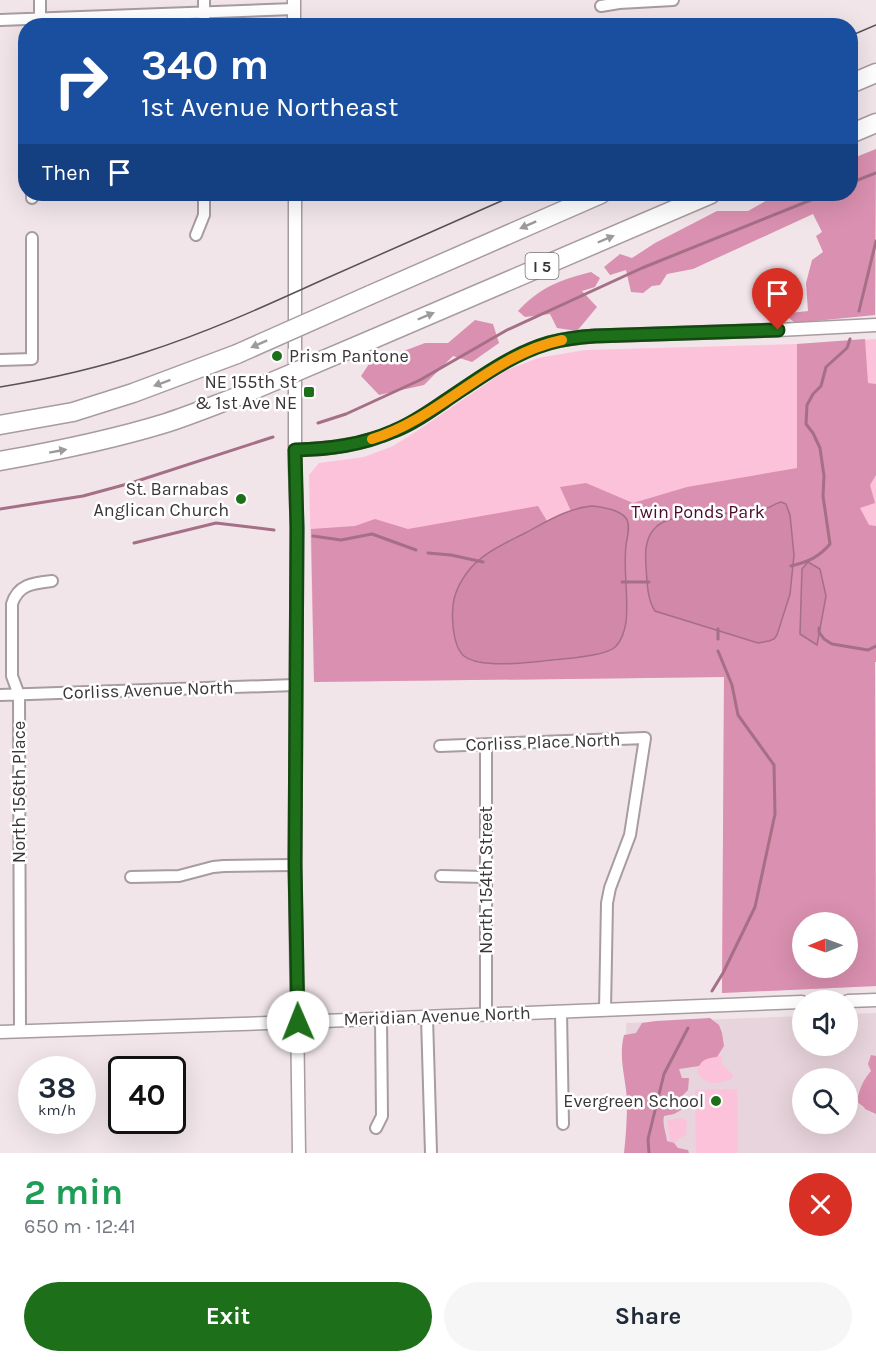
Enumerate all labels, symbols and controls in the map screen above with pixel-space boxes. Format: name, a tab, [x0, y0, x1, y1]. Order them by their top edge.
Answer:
text: 340 m	[141, 40, 269, 90]
icon: right	[42, 42, 120, 120]
text: 1st Avenue Northeast	[141, 91, 398, 123]
icon: arrive	[103, 156, 136, 189]
text: Then	[42, 160, 91, 186]
one-way arrow	[520, 221, 537, 230]
one-way arrow	[597, 234, 615, 244]
road number: I 5	[526, 253, 558, 279]
pin	[752, 268, 803, 330]
icon: arrive	[761, 277, 794, 310]
one-way arrow	[418, 311, 436, 321]
one-way arrow	[250, 340, 268, 349]
place label: Prism Pantone	[289, 345, 409, 367]
marker: Prism Pantone	[270, 349, 284, 363]
place label: NE 155th St & 1st Ave NE	[195, 371, 297, 414]
one-way arrow	[153, 378, 171, 388]
marker: NE 155th St & 1st Ave NE	[302, 385, 316, 399]
one-way arrow	[48, 446, 67, 455]
place label: St. Barnabas Anglican Church	[93, 478, 229, 521]
marker: St. Barnabas Anglican Church	[234, 492, 248, 506]
park label: Twin Ponds Park	[631, 501, 765, 523]
street label: Corliss Avenue North	[62, 676, 234, 704]
street label: North 156th Place	[8, 721, 30, 863]
street label: Corliss Place North	[465, 728, 621, 756]
street label: North 154th Street	[475, 806, 497, 954]
north arrow	[792, 912, 858, 978]
map controls	[792, 912, 858, 1134]
position arrow	[266, 990, 330, 1054]
button: sound	[792, 990, 858, 1056]
street label: Meridian Avenue North	[343, 1002, 531, 1030]
speed limit sign: 40	[108, 1056, 186, 1134]
button: search	[792, 1068, 858, 1134]
text: 38	[38, 1070, 76, 1106]
place label: Evergreen School	[563, 1090, 704, 1112]
marker: Evergreen School	[709, 1094, 723, 1108]
text: km/h	[38, 1101, 76, 1119]
text: 2 min	[24, 1171, 123, 1213]
button: close	[789, 1173, 852, 1236]
text: 650 m · 12:41	[24, 1215, 136, 1238]
button: Exit	[24, 1282, 432, 1351]
button: Share	[444, 1282, 852, 1351]

